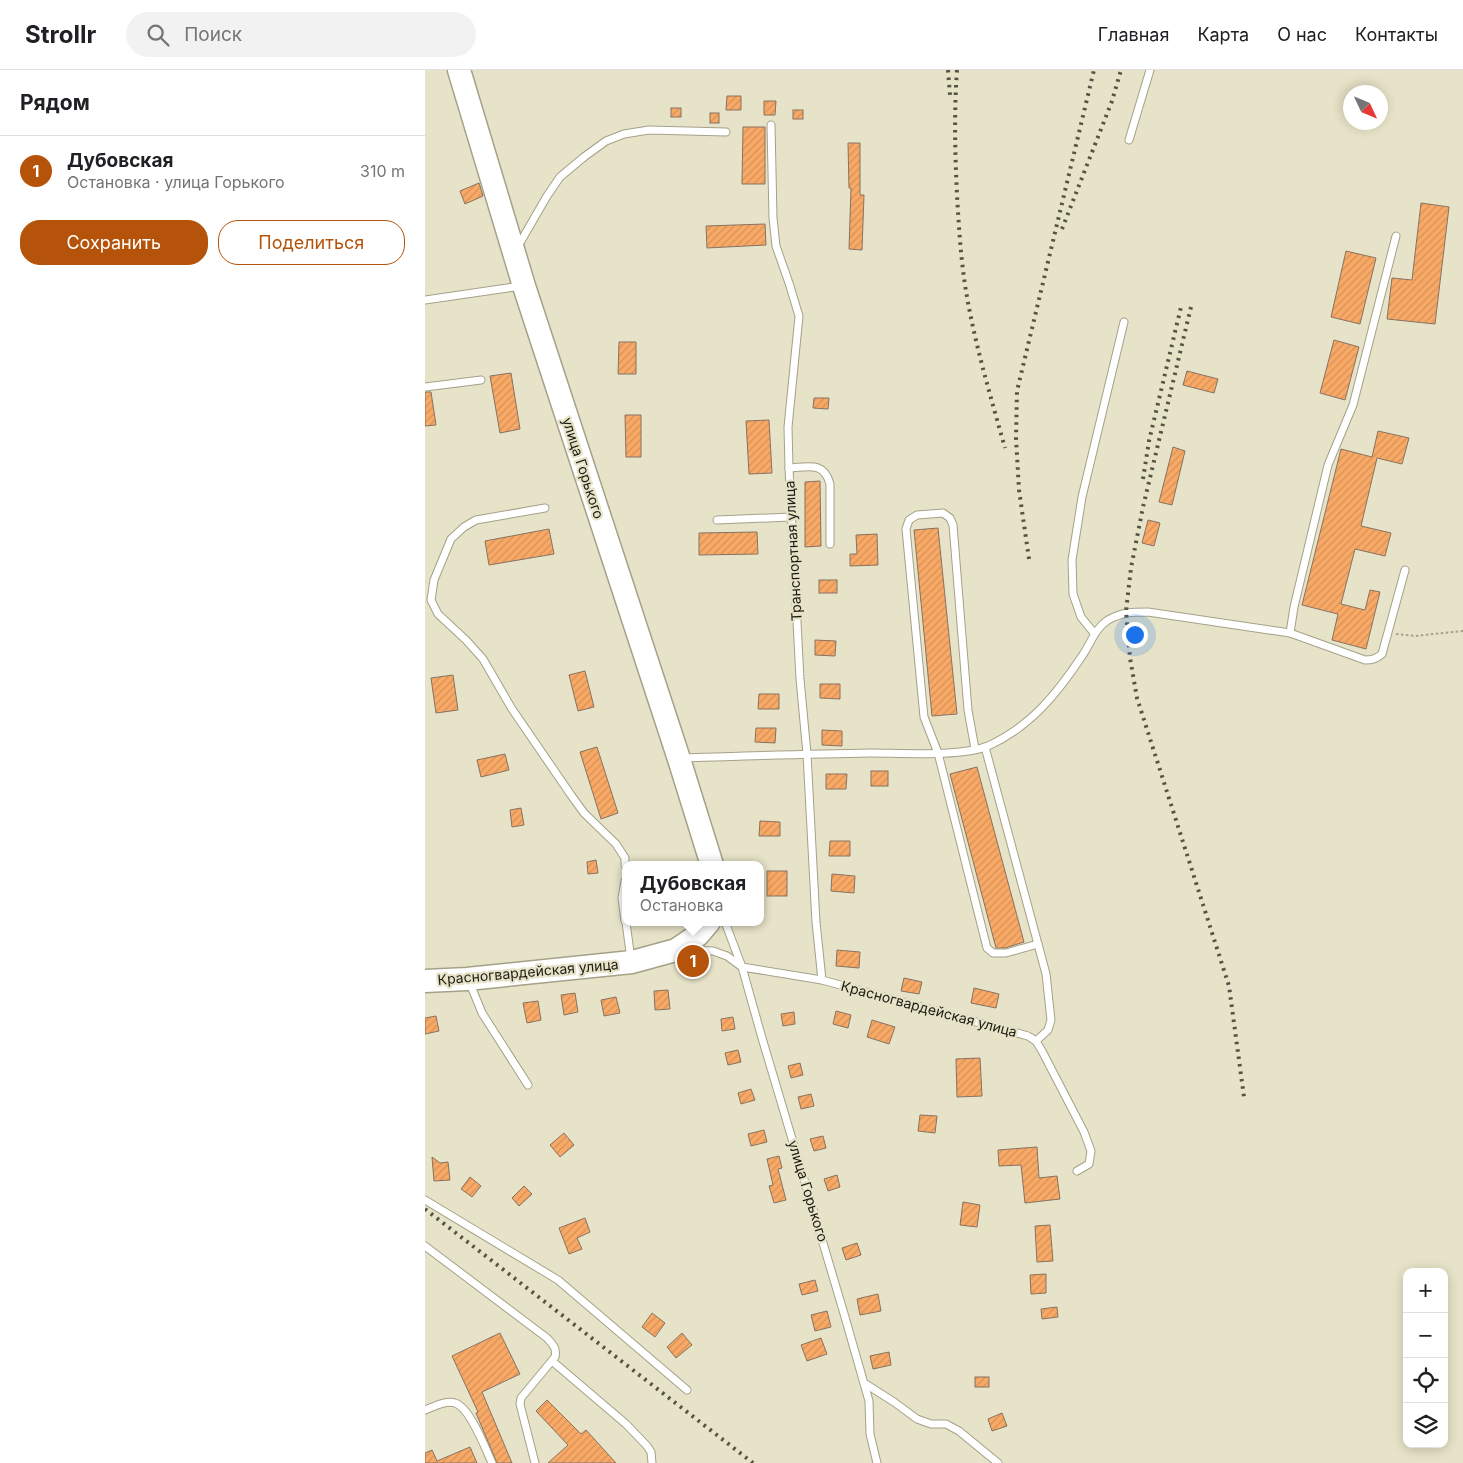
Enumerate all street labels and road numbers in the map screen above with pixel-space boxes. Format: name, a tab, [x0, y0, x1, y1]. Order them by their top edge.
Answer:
street label: улица Горького	[559, 415, 608, 521]
street label: Транспортная улица	[780, 480, 805, 622]
street label: Красногвардейская улица	[437, 955, 619, 988]
street label: Красногвардейская улица	[839, 977, 1019, 1040]
street label: улица Горького	[785, 1138, 832, 1244]

